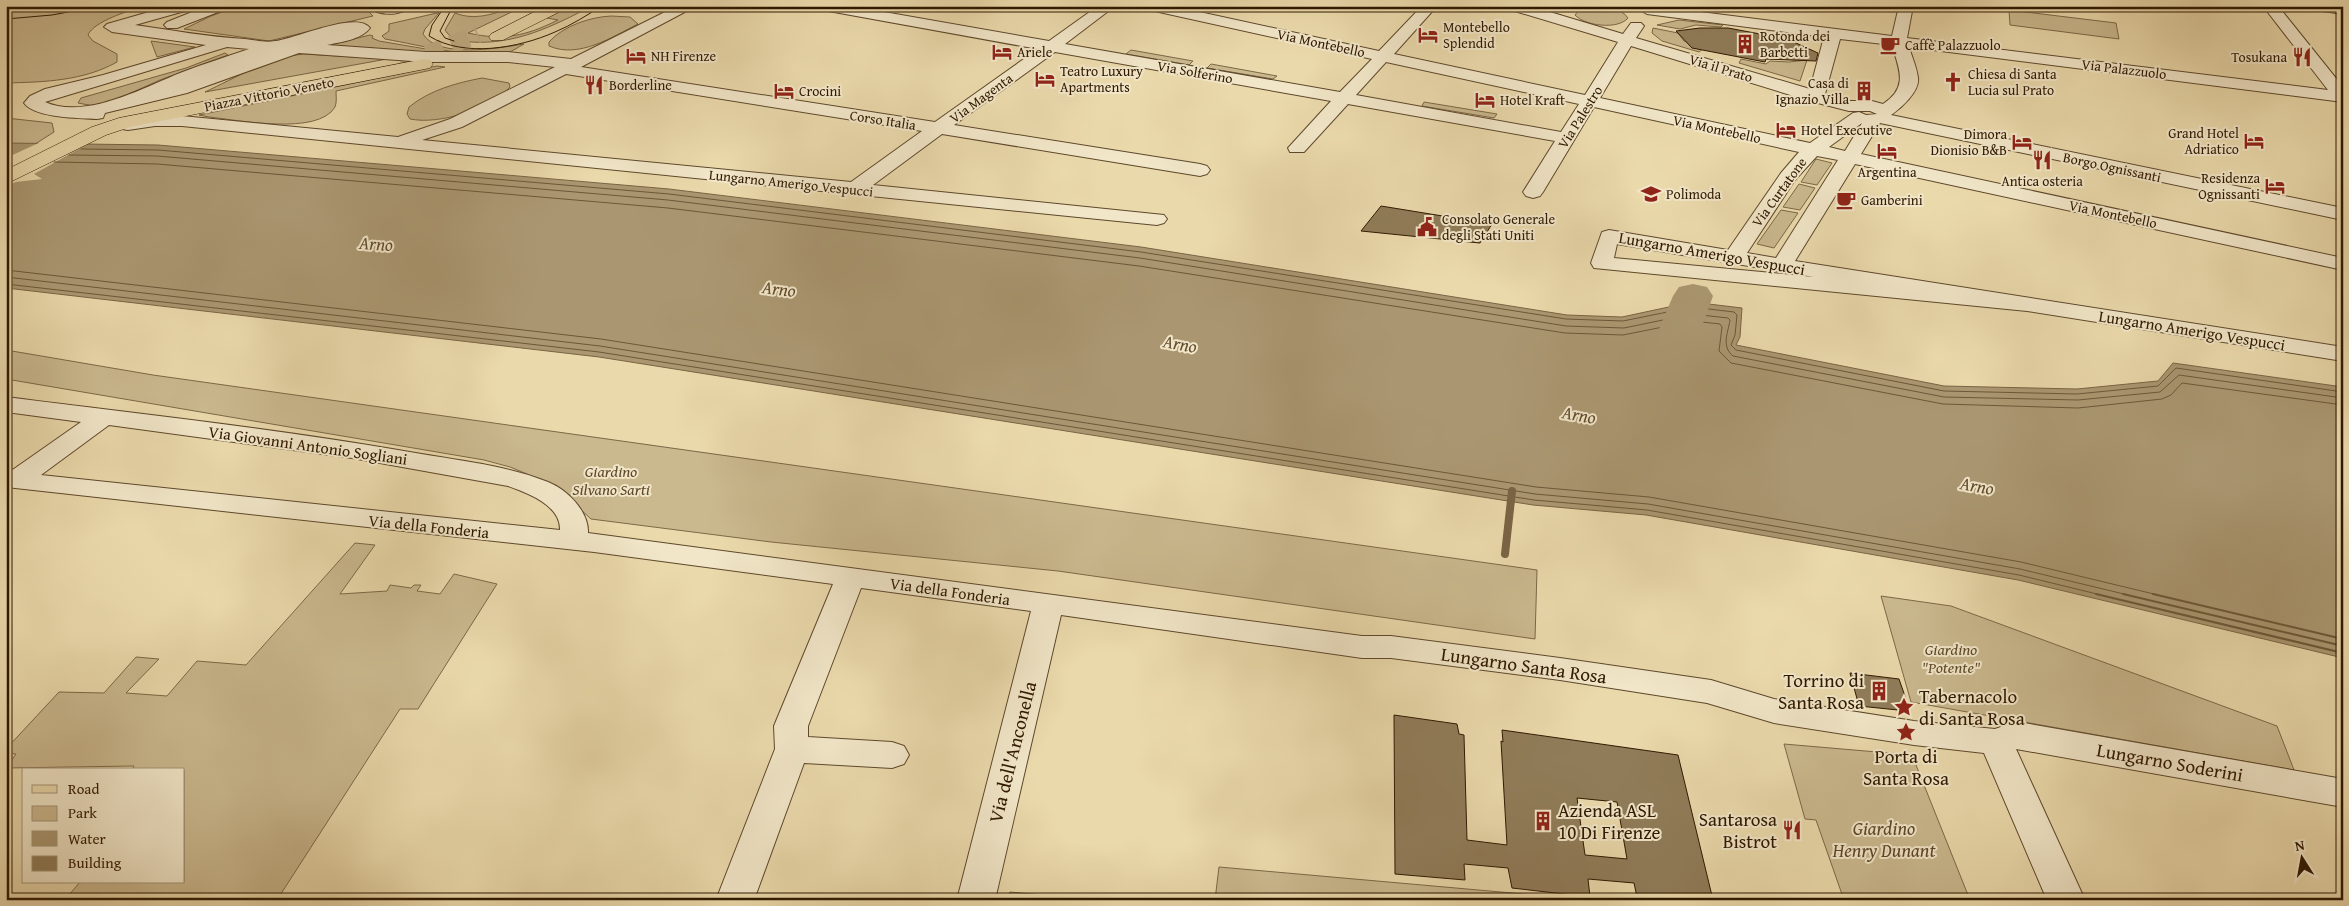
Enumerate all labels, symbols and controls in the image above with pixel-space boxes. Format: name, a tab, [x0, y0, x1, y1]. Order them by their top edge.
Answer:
place label: Montebello Splendid	[1443, 17, 1510, 53]
street label: Via Montebello	[1275, 24, 1367, 62]
hotel icon: Montebello Splendid	[1417, 24, 1439, 46]
place label: Rotonda dei Barbetti	[1760, 26, 1830, 62]
building icon: Rotonda dei Barbetti	[1734, 33, 1756, 55]
cafe icon: Caffè Palazzuolo	[1879, 34, 1901, 56]
place label: Caffè Palazzuolo	[1905, 35, 2001, 55]
hotel icon: Ariele	[991, 41, 1013, 63]
place label: Ariele	[1017, 42, 1053, 62]
hotel icon: NH Firenze	[625, 45, 647, 67]
place label: NH Firenze	[651, 46, 716, 66]
restaurant icon: Tosukana	[2291, 46, 2313, 68]
place label: Tosukana	[2231, 47, 2287, 67]
street label: Via il Prato	[1687, 49, 1755, 87]
street label: Via Palazzuolo	[2080, 54, 2168, 84]
street label: Via Solferino	[1156, 56, 1234, 88]
place label: Teatro Luxury Apartments	[1060, 61, 1143, 97]
place label: Chiesa di Santa Lucia sul Prato	[1968, 64, 2057, 100]
street label: Via Magenta	[945, 68, 1017, 128]
hotel icon: Teatro Luxury Apartments	[1034, 68, 1056, 90]
church icon: Chiesa di Santa Lucia sul Prato	[1942, 71, 1964, 93]
street label: Piazza Vittorio Veneto	[203, 72, 335, 116]
place label: Casa di Ignazio Villa	[1775, 73, 1849, 109]
restaurant icon: Borderline	[583, 74, 605, 96]
place label: Borderline	[609, 75, 672, 95]
hotel icon: Crocini	[773, 80, 795, 102]
building icon: Casa di Ignazio Villa	[1853, 80, 1875, 102]
place label: Crocini	[799, 81, 841, 101]
street label: Via Palestro	[1553, 82, 1607, 152]
hotel icon: Hotel Kraft	[1474, 89, 1496, 111]
place label: Hotel Kraft	[1500, 90, 1565, 110]
street label: Corso Italia	[849, 105, 918, 135]
street label: Via Montebello	[1671, 110, 1763, 148]
hotel icon: Hotel Executive	[1775, 119, 1797, 141]
place label: Hotel Executive	[1801, 120, 1893, 140]
place label: Grand Hotel Adriatico	[2168, 123, 2239, 159]
place label: Dimora Dionisio B&B	[1931, 124, 2007, 160]
hotel icon: Grand Hotel Adriatico	[2243, 130, 2265, 152]
hotel icon: Dimora Dionisio B&B	[2011, 131, 2033, 153]
hotel icon: Argentina	[1876, 140, 1898, 162]
street label: Borgo Ognissanti	[2061, 147, 2163, 187]
restaurant icon: Antica osteria	[2031, 149, 2053, 171]
street label: Via Curtatone	[1747, 153, 1811, 231]
place label: Argentina	[1857, 162, 1917, 182]
street label: Lungarno Amerigo Vespucci	[708, 164, 874, 202]
place label: Residenza Ognissanti	[2198, 168, 2260, 204]
place label: Antica osteria	[2001, 171, 2083, 191]
hotel icon: Residenza Ognissanti	[2264, 175, 2286, 197]
school or university icon: Polimoda	[1640, 183, 1662, 205]
place label: Polimoda	[1666, 184, 1722, 204]
cafe icon: Gamberini	[1835, 189, 1857, 211]
place label: Gamberini	[1861, 190, 1923, 210]
street label: Via Montebello	[2067, 195, 2159, 233]
place label: Consolato Generale degli Stati Uniti	[1442, 209, 1555, 245]
public building icon: Consolato Generale degli Stati Uniti	[1416, 216, 1438, 238]
street label: Lungarno Amerigo Vespucci	[1617, 225, 1807, 281]
water label: Arno	[357, 229, 394, 258]
water label: Arno	[760, 273, 798, 304]
street label: Lungarno Amerigo Vespucci	[2097, 303, 2288, 357]
water label: Arno	[1160, 327, 1199, 360]
water label: Arno	[1559, 398, 1598, 431]
street label: Via Giovanni Antonio Sogliani	[207, 419, 410, 471]
park label: Giardino Silvano Sarti	[572, 459, 650, 501]
water label: Arno	[1957, 469, 1996, 502]
street label: Via della Fonderia	[367, 508, 491, 544]
street label: Via della Fonderia	[888, 571, 1012, 611]
park label: Giardino "Potente"	[1922, 637, 1981, 679]
street label: Lungarno Santa Rosa	[1439, 640, 1609, 690]
place label: Torrino di Santa Rosa	[1778, 666, 1864, 716]
street label: Via dell'Anconella	[981, 678, 1043, 826]
building icon: Torrino di Santa Rosa	[1868, 680, 1890, 702]
place label: Tabernacolo di Santa Rosa	[1919, 682, 2025, 732]
place icon: Tabernacolo di Santa Rosa	[1893, 696, 1915, 718]
place icon: Porta di Santa Rosa	[1895, 721, 1917, 743]
street label: Lungarno Soderini	[2095, 735, 2245, 789]
place label: Porta di Santa Rosa	[1863, 742, 1949, 792]
legend	[22, 768, 185, 884]
text: Road	[68, 778, 99, 799]
place label: Azienda ASL 10 Di Firenze	[1558, 796, 1661, 846]
text: Park	[68, 802, 97, 823]
place label: Santarosa Bistrot	[1699, 805, 1777, 855]
building icon: Azienda ASL 10 Di Firenze	[1532, 810, 1554, 832]
park label: Giardino Henry Dunant	[1832, 814, 1936, 864]
restaurant icon: Santarosa Bistrot	[1781, 819, 1803, 841]
text: Water	[68, 828, 106, 849]
north arrow	[2276, 834, 2326, 884]
text: N	[2293, 834, 2307, 856]
text: Building	[68, 852, 122, 873]

